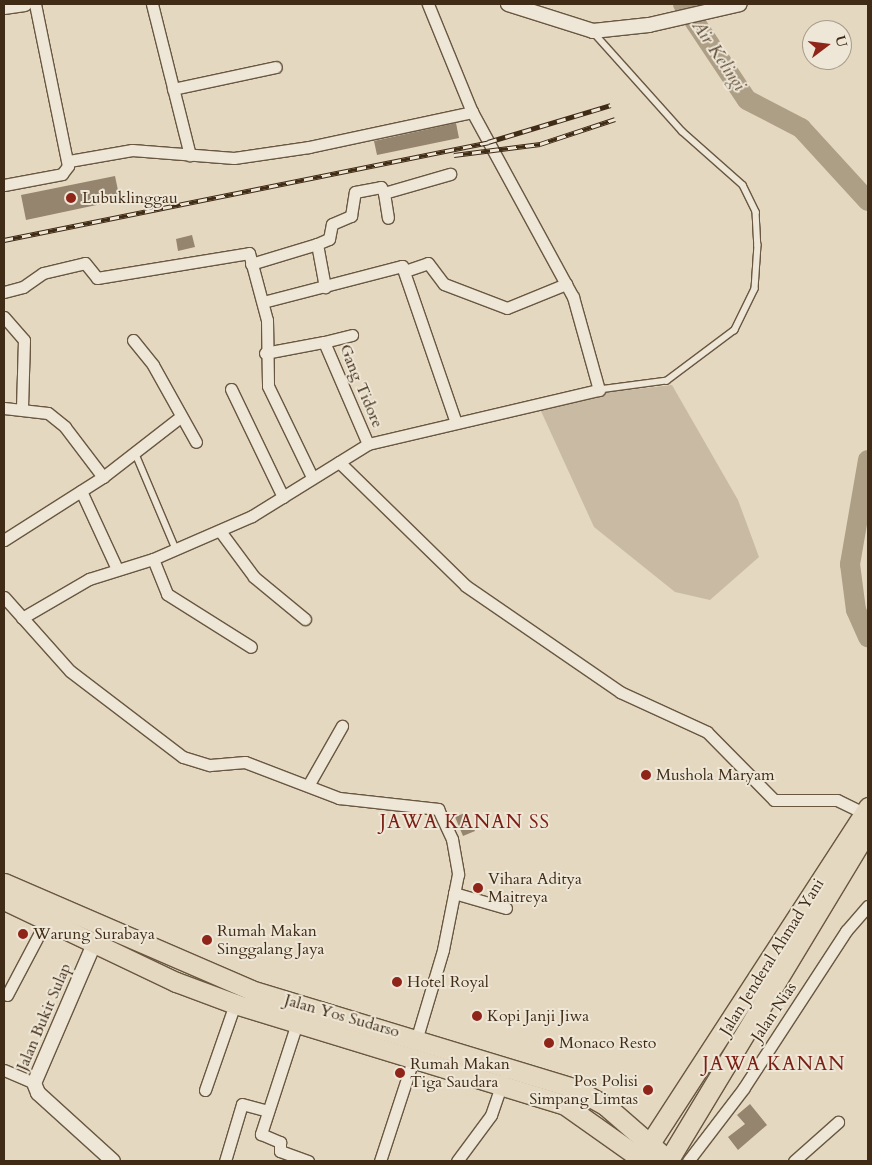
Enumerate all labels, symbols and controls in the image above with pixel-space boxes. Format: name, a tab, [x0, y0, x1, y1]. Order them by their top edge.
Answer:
water label: Air Kelingi	[687, 17, 749, 95]
north arrow	[802, 20, 852, 70]
text: U	[830, 33, 852, 49]
place label: Lubuklinggau	[82, 188, 178, 208]
marker: Lubuklinggau	[64, 191, 78, 205]
street label: Gang Tidore	[335, 342, 387, 430]
place label: Mushola Maryam	[656, 765, 775, 785]
marker: Mushola Maryam	[640, 769, 652, 781]
district label: JAWA KANAN SS	[378, 812, 552, 834]
place label: Vihara Aditya Maitreya	[488, 869, 582, 907]
street label: Jalan Jenderal Ahmad Yani	[716, 875, 828, 1039]
marker: Vihara Aditya Maitreya	[472, 882, 484, 894]
place label: Rumah Makan Singgalang Jaya	[217, 921, 324, 959]
place label: Warung Surabaya	[33, 924, 155, 944]
marker: Warung Surabaya	[17, 928, 29, 940]
marker: Rumah Makan Singgalang Jaya	[201, 934, 213, 946]
street label: Jalan Bukit Sulap	[13, 960, 75, 1074]
place label: Hotel Royal	[407, 972, 489, 992]
marker: Hotel Royal	[391, 976, 403, 988]
street label: Jalan Nias	[747, 979, 801, 1045]
street label: Jalan Yos Sudarso	[282, 990, 402, 1042]
place label: Kopi Janji Jiwa	[487, 1006, 589, 1026]
marker: Kopi Janji Jiwa	[471, 1010, 483, 1022]
place label: Monaco Resto	[559, 1033, 656, 1053]
marker: Monaco Resto	[543, 1037, 555, 1049]
place label: Rumah Makan Tiga Saudara	[410, 1054, 510, 1092]
district label: JAWA KANAN	[701, 1054, 847, 1076]
marker: Rumah Makan Tiga Saudara	[394, 1067, 406, 1079]
place label: Pos Polisi Simpang Limtas	[529, 1071, 638, 1109]
marker: Pos Polisi Simpang Limtas	[642, 1084, 654, 1096]

